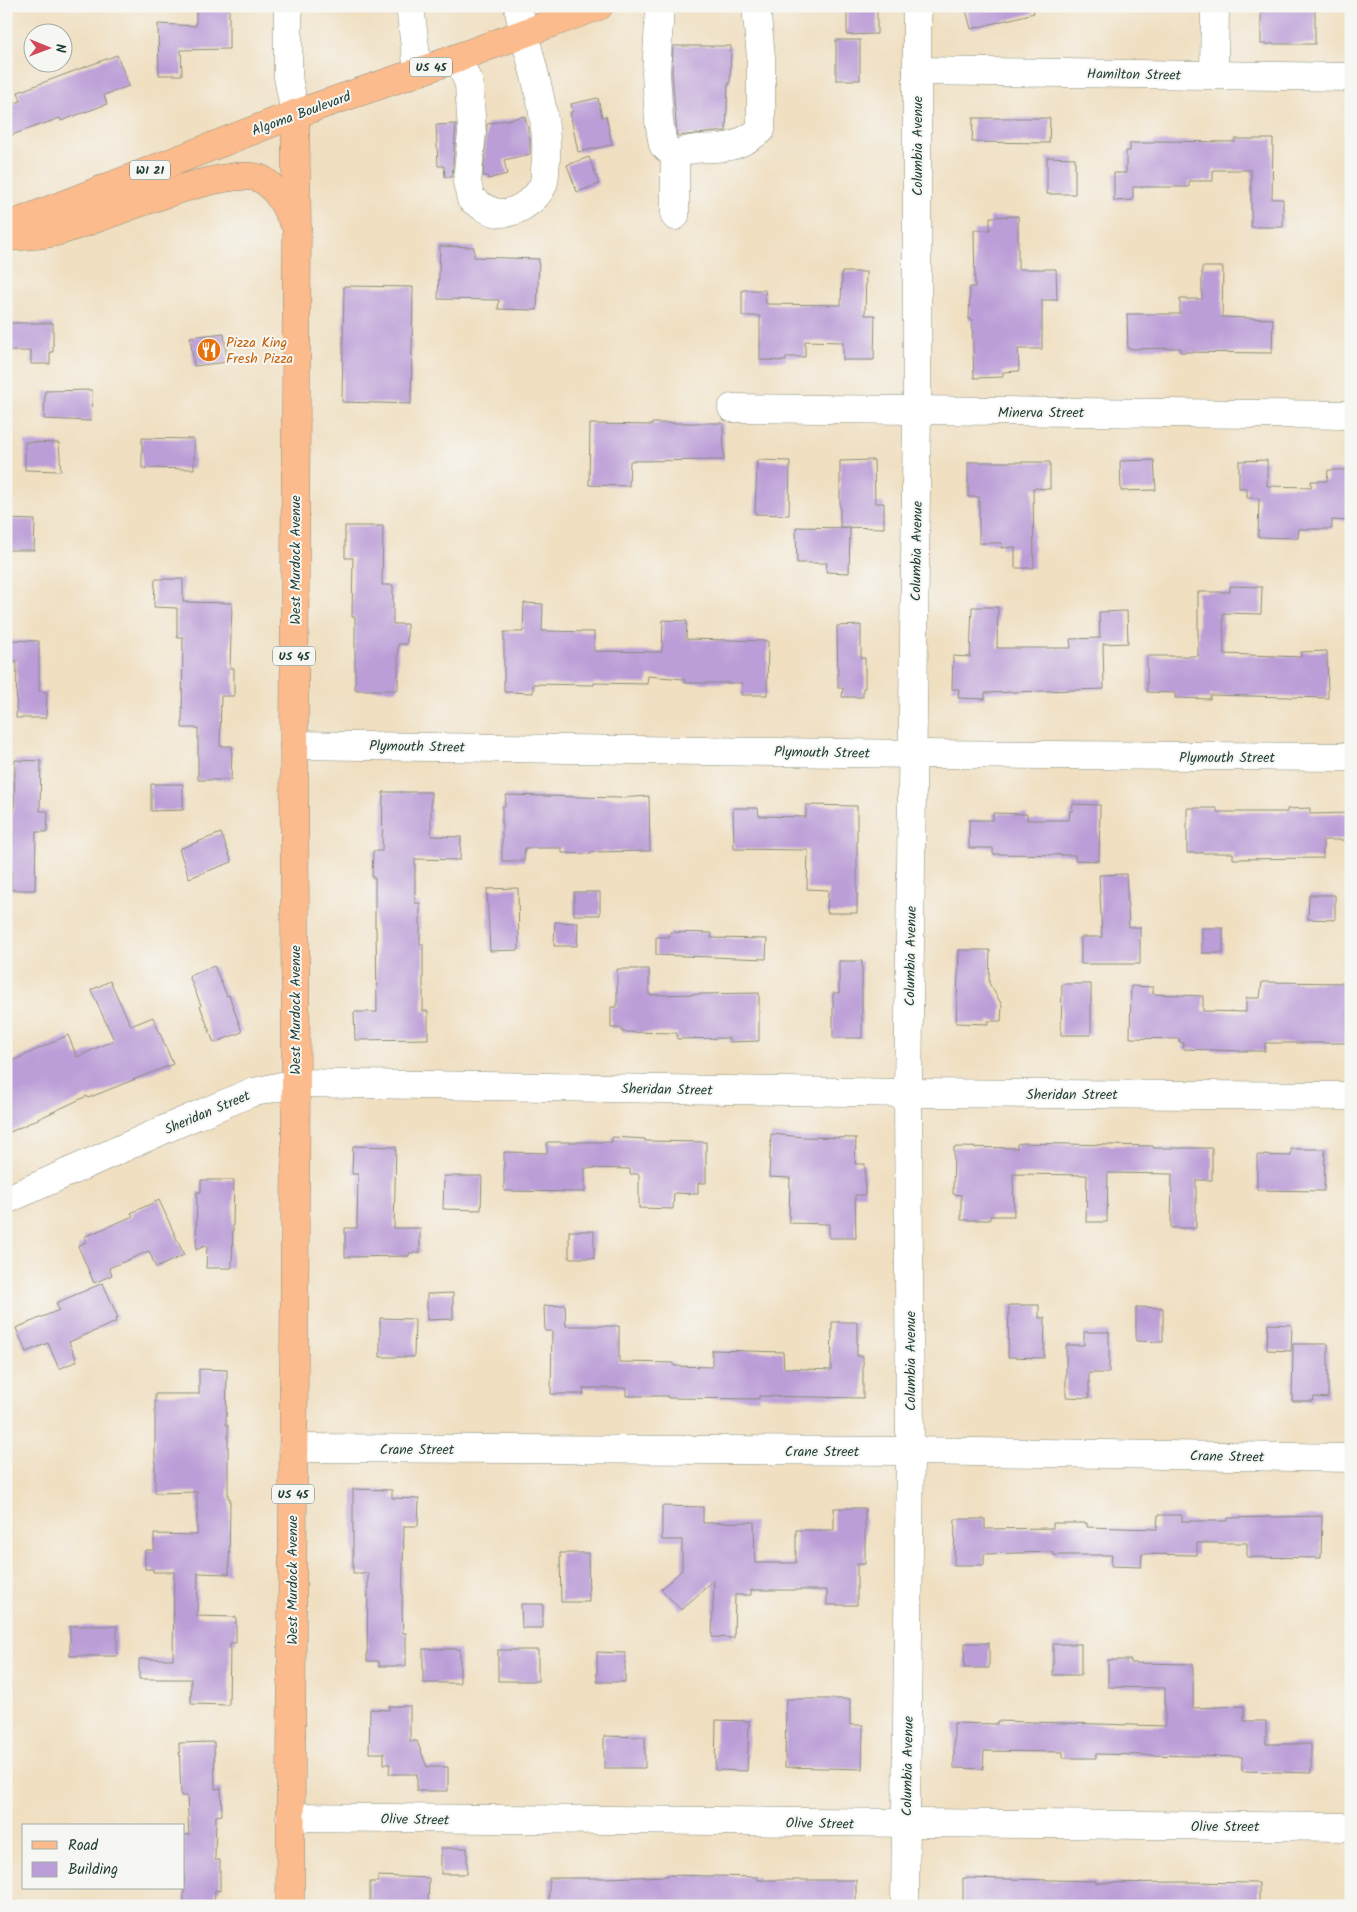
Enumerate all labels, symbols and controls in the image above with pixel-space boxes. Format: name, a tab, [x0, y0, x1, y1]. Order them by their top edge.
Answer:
north arrow	[22, 22, 72, 72]
text: N	[49, 44, 71, 53]
road number: US 45	[410, 58, 452, 76]
street label: Hamilton Street	[1087, 63, 1182, 87]
street label: Algoma Boulevard	[249, 85, 355, 142]
street label: Columbia Avenue	[907, 95, 929, 196]
road number: WI 21	[130, 160, 170, 180]
place label: Pizza King Fresh Pizza	[226, 332, 293, 370]
restaurant icon: Pizza King Fresh Pizza	[196, 337, 222, 363]
street label: Minerva Street	[998, 402, 1085, 424]
street label: West Murdock Avenue	[285, 495, 307, 625]
street label: Columbia Avenue	[905, 500, 929, 601]
road number: US 45	[273, 646, 315, 666]
street label: Plymouth Street	[369, 735, 466, 759]
street label: Plymouth Street	[774, 741, 871, 765]
street label: Plymouth Street	[1179, 747, 1276, 769]
street label: Columbia Avenue	[899, 905, 923, 1006]
street label: West Murdock Avenue	[285, 945, 307, 1075]
street label: Sheridan Street	[621, 1078, 713, 1102]
street label: Sheridan Street	[1026, 1084, 1118, 1106]
street label: Sheridan Street	[161, 1085, 254, 1141]
street label: Columbia Avenue	[900, 1310, 922, 1411]
street label: Crane Street	[380, 1439, 455, 1461]
street label: Crane Street	[785, 1441, 860, 1463]
street label: Crane Street	[1190, 1445, 1265, 1469]
road number: US 45	[272, 1485, 314, 1504]
street label: West Murdock Avenue	[282, 1515, 304, 1645]
street label: Columbia Avenue	[896, 1715, 920, 1816]
street label: Olive Street	[380, 1808, 450, 1832]
street label: Olive Street	[785, 1812, 855, 1836]
street label: Olive Street	[1191, 1816, 1260, 1838]
legend	[22, 1824, 185, 1890]
text: Road	[68, 1834, 99, 1858]
text: Building	[68, 1858, 118, 1882]

